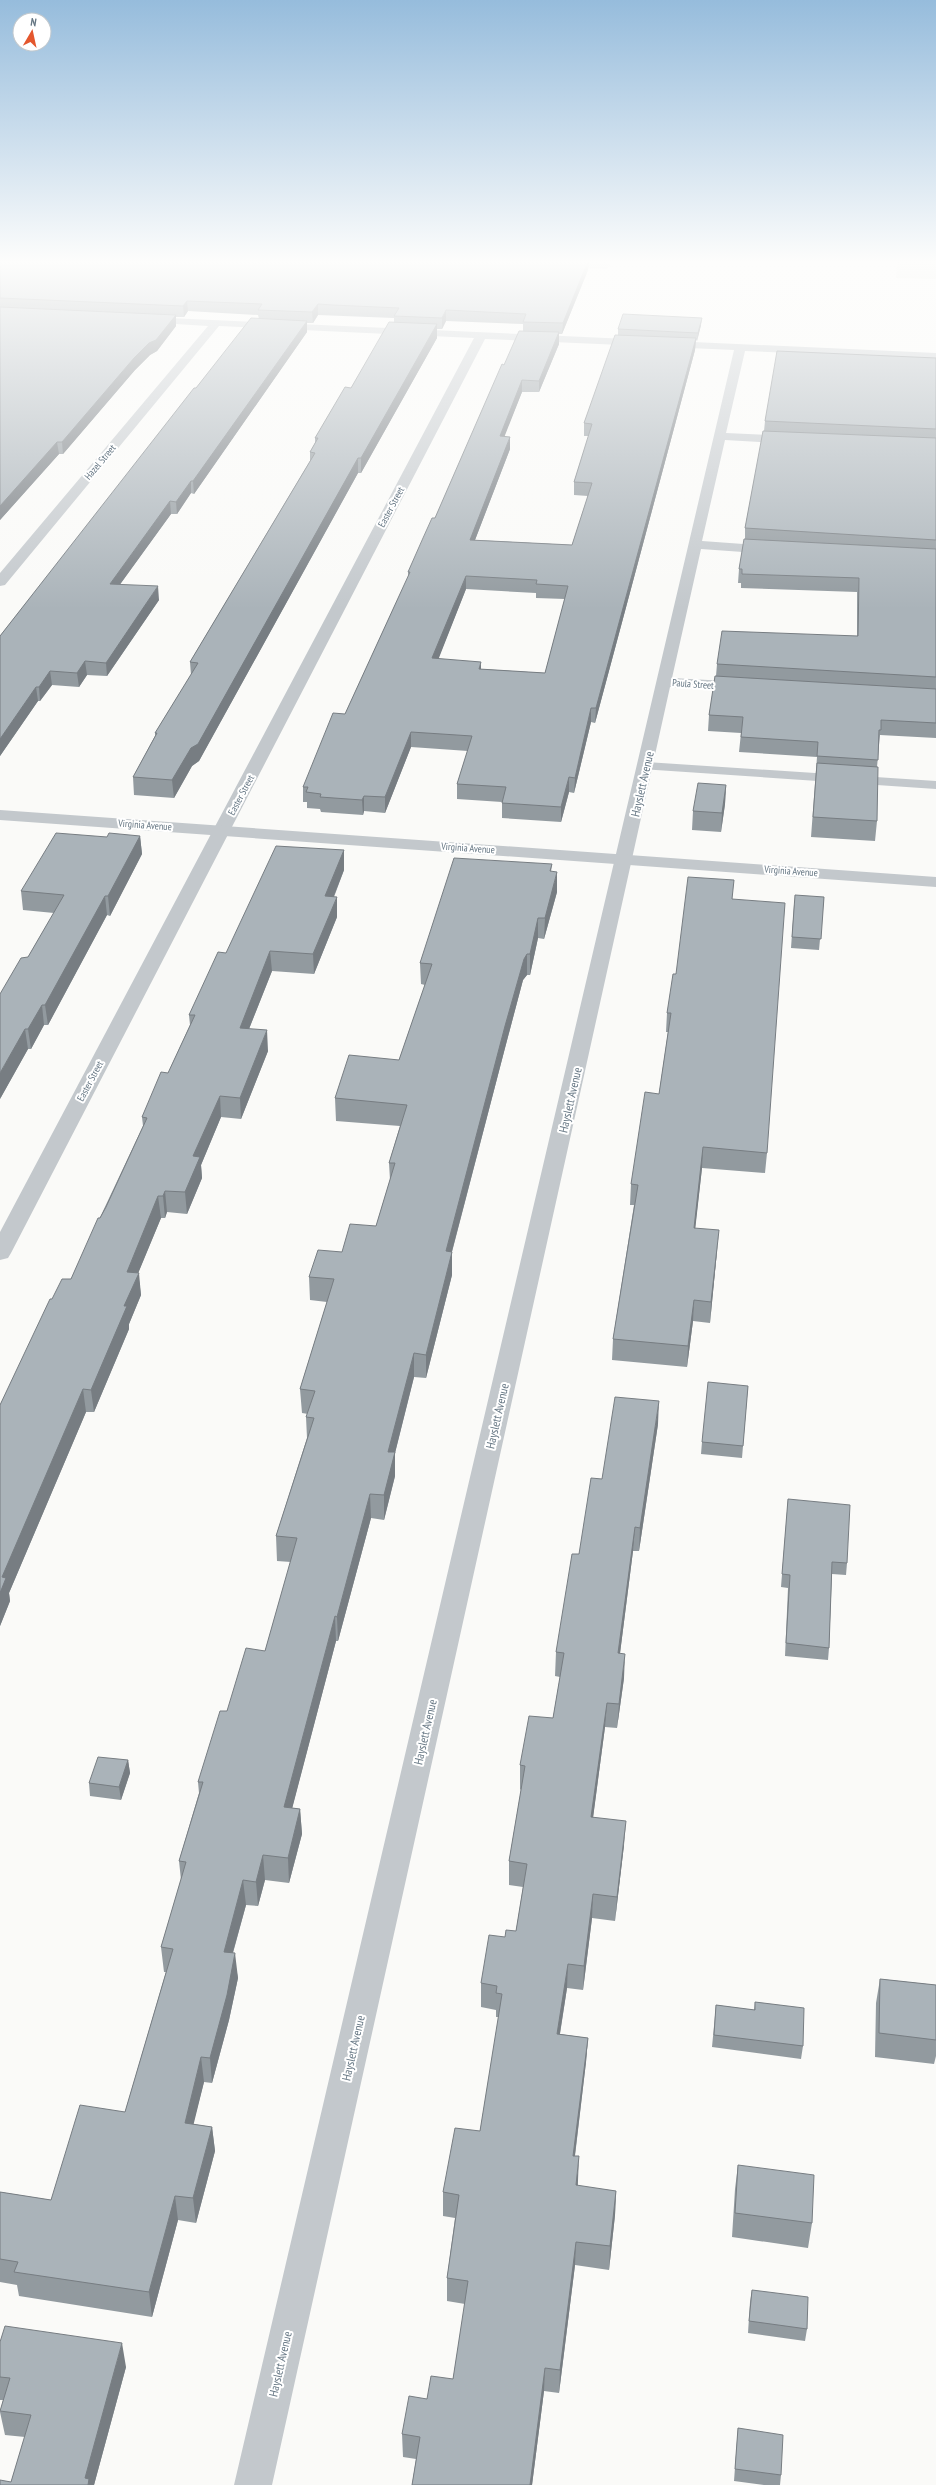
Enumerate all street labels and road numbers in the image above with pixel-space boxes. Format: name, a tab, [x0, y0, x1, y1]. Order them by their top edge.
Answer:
street label: Hazel Street	[81, 441, 119, 482]
street label: Easter Street	[375, 484, 407, 529]
street label: Paula Street	[672, 676, 715, 692]
street label: Hayslett Avenue	[627, 750, 657, 818]
street label: Easter Street	[225, 772, 257, 817]
street label: Virginia Avenue	[117, 817, 172, 833]
street label: Virginia Avenue	[440, 840, 495, 856]
street label: Virginia Avenue	[763, 863, 818, 879]
street label: Easter Street	[74, 1058, 106, 1103]
street label: Hayslett Avenue	[555, 1066, 585, 1134]
street label: Hayslett Avenue	[482, 1382, 512, 1450]
street label: Hayslett Avenue	[410, 1698, 440, 1766]
street label: Hayslett Avenue	[338, 2014, 368, 2082]
street label: Hayslett Avenue	[265, 2330, 295, 2398]

